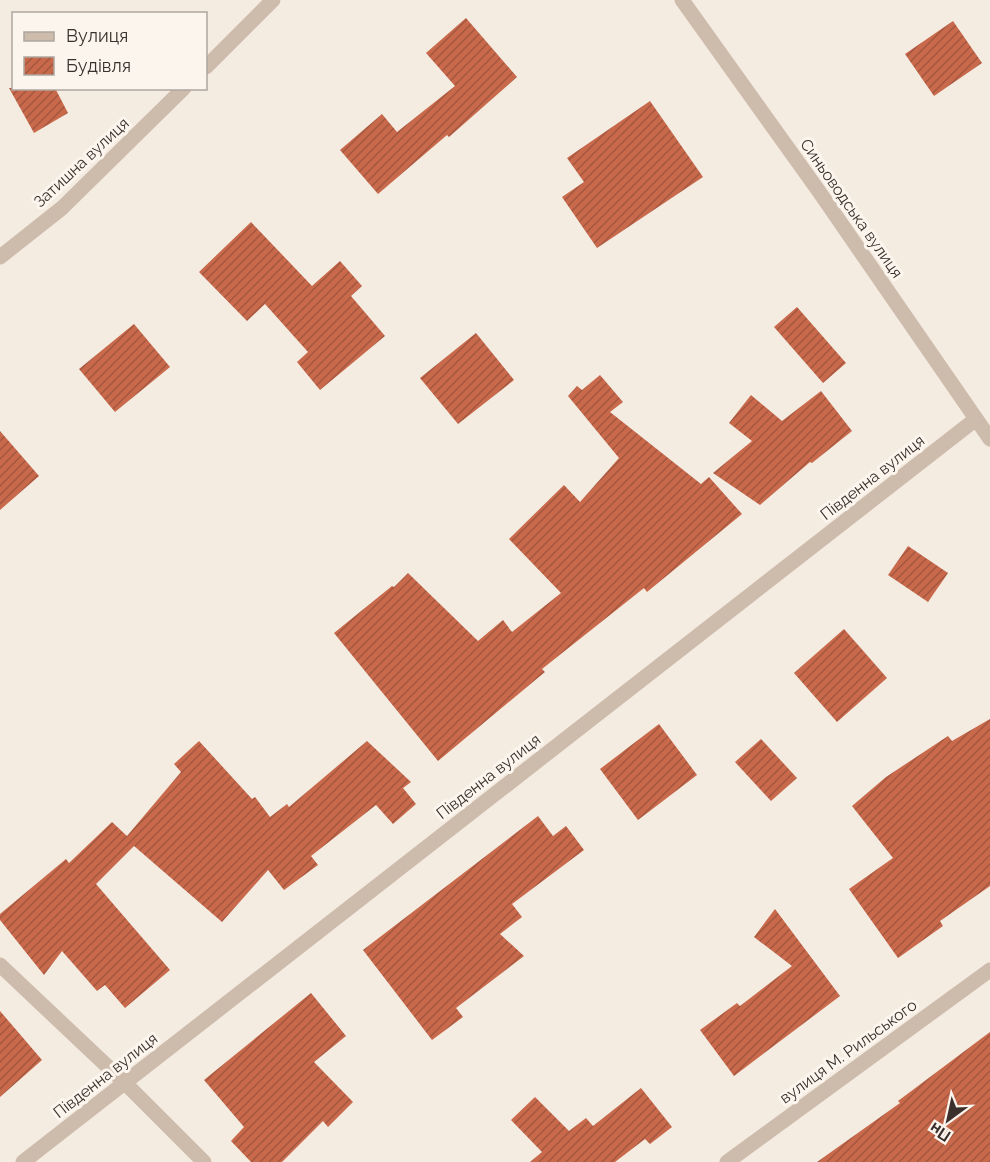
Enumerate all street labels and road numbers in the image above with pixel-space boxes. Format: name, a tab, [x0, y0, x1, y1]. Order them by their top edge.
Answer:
street label: Затишна вулиця	[30, 114, 133, 211]
street label: Синьоводська вулиця	[796, 135, 907, 282]
street label: Південна вулиця	[816, 431, 928, 524]
street label: Південна вулиця	[432, 730, 544, 823]
street label: вулиця М. Рильського	[776, 995, 921, 1108]
street label: Південна вулиця	[49, 1029, 161, 1122]

